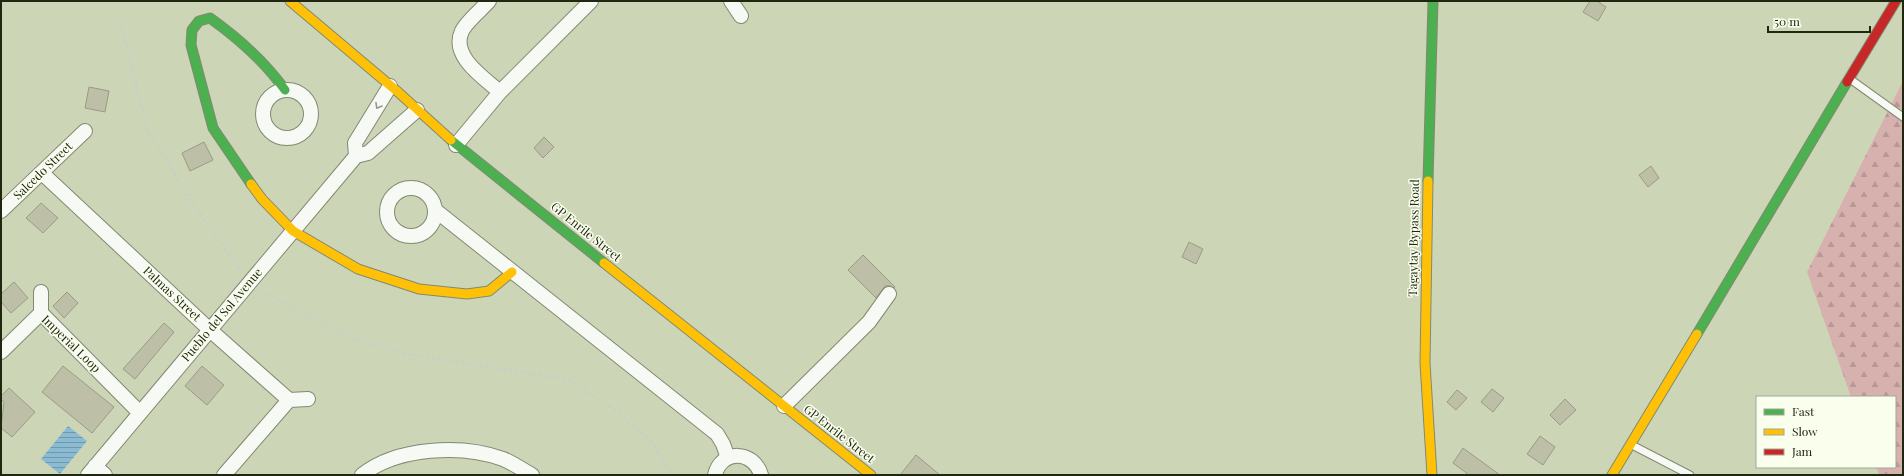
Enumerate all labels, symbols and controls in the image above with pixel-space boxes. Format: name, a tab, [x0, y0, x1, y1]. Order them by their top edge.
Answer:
scale bar	[1768, 8, 1870, 34]
text: 50 m	[1774, 13, 1800, 29]
one-way arrow	[375, 102, 383, 109]
street label: Salcedo Street	[9, 137, 76, 203]
street label: Tagaytay Bypass Road	[1404, 179, 1422, 297]
street label: GP Enrile Street	[548, 198, 626, 265]
street label: Palmas Street	[140, 262, 206, 325]
street label: Pueblo del Sol Avenue	[177, 264, 265, 365]
street label: Imperial Loop	[39, 311, 105, 376]
legend	[1756, 396, 1896, 468]
street label: GP Enrile Street	[801, 400, 879, 466]
text: Fast	[1792, 403, 1815, 419]
text: Slow	[1792, 423, 1818, 439]
text: Jam	[1791, 443, 1813, 459]

